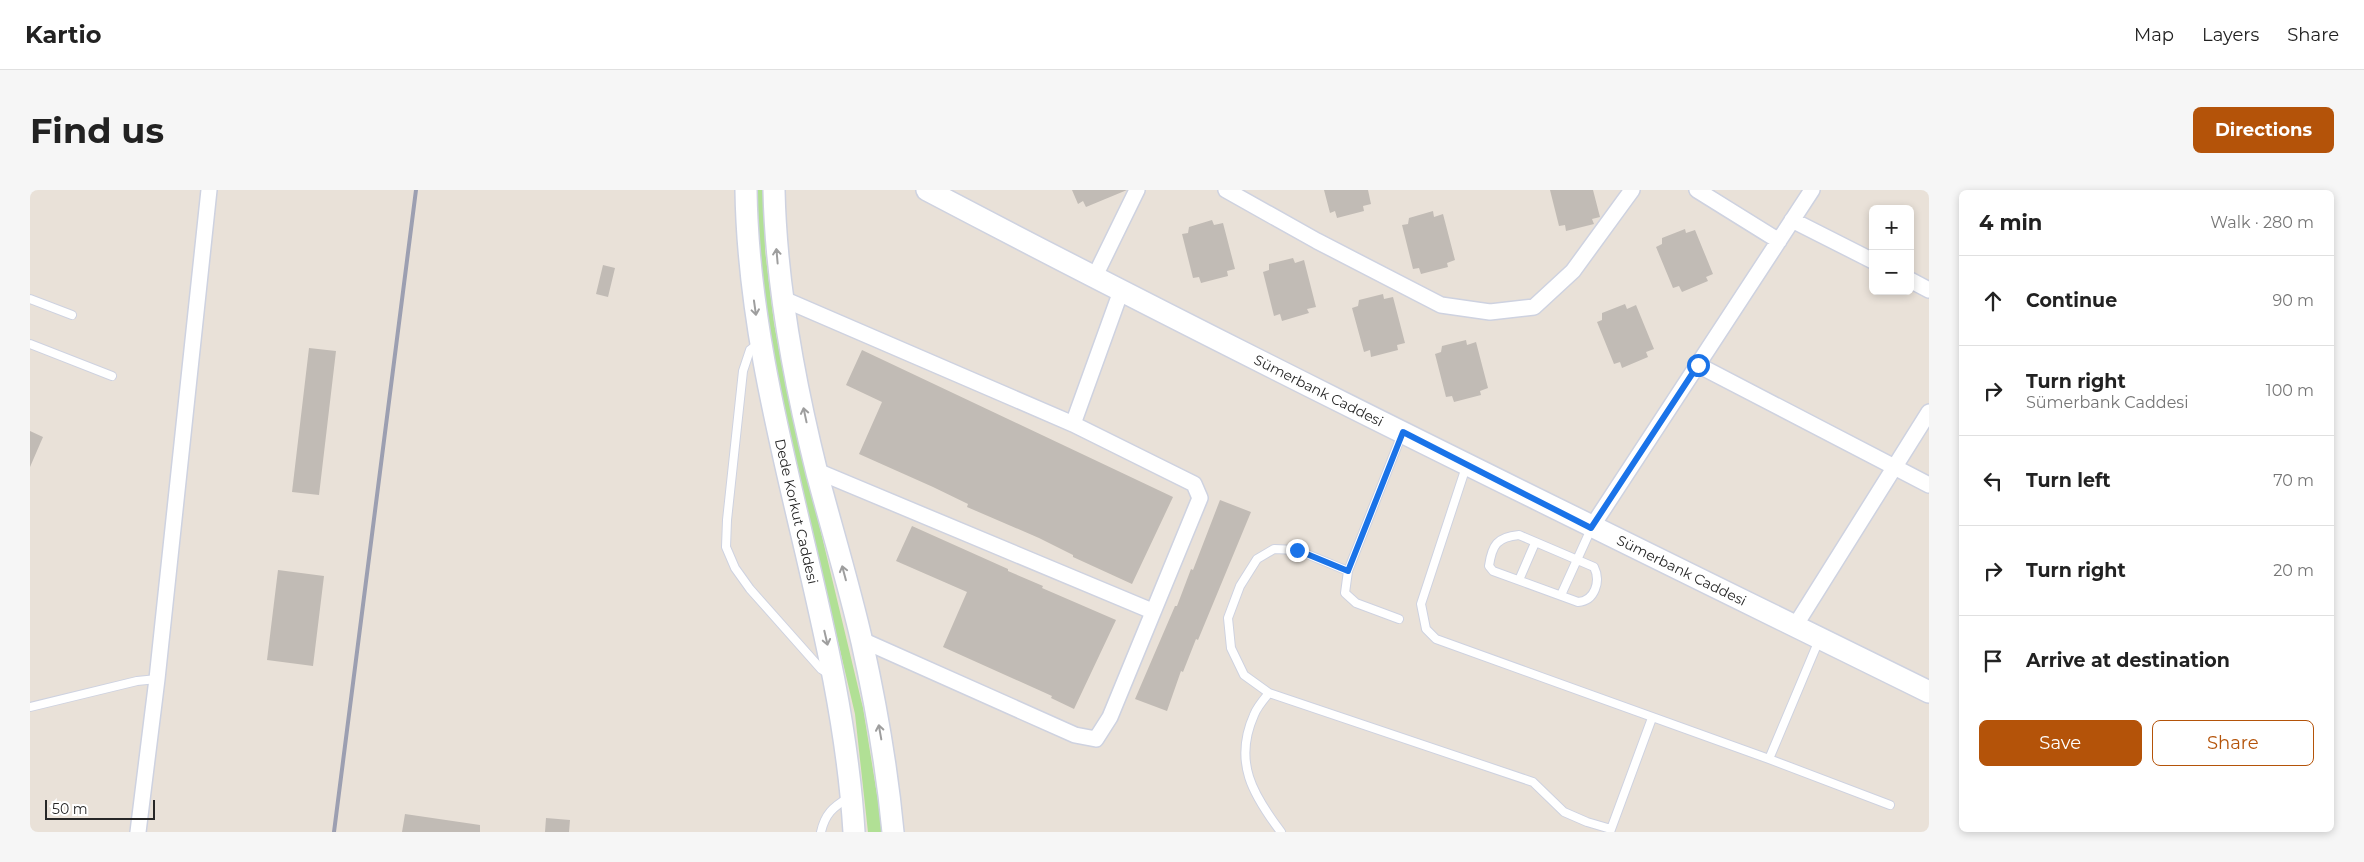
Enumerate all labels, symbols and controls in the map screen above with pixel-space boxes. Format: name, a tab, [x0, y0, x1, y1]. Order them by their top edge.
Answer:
text: Kartio	[25, 20, 101, 49]
text: Map	[2134, 24, 2174, 46]
text: Layers	[2202, 24, 2259, 46]
text: Share	[2287, 24, 2339, 46]
button: Directions	[2193, 107, 2334, 153]
text: Find us	[30, 109, 164, 152]
map controls	[1869, 205, 1914, 295]
button: +	[1869, 205, 1914, 250]
text: 4 min	[1979, 210, 2042, 235]
text: Walk · 280 m	[2210, 213, 2314, 232]
one-way arrow	[772, 248, 782, 264]
button: −	[1869, 250, 1914, 295]
icon: ahead	[1979, 287, 2007, 315]
text: Continue	[2026, 289, 2117, 312]
text: 90 m	[2272, 291, 2314, 310]
one-way arrow	[751, 300, 761, 316]
street label: Sümerbank Caddesi	[1251, 351, 1386, 430]
route start	[1687, 354, 1710, 377]
text: Turn right	[2026, 370, 2126, 393]
icon: right	[1979, 377, 2007, 405]
text: 100 m	[2266, 381, 2314, 400]
text: Sümerbank Caddesi	[2026, 393, 2188, 412]
one-way arrow	[800, 408, 809, 424]
street label: Dede Korkut Caddesi	[771, 437, 822, 586]
icon: left	[1979, 467, 2007, 495]
text: Turn left	[2026, 469, 2111, 492]
text: 70 m	[2273, 471, 2314, 490]
street label: Sümerbank Caddesi	[1614, 531, 1749, 610]
route end	[1286, 539, 1309, 562]
icon: right	[1979, 557, 2007, 585]
text: Turn right	[2026, 559, 2126, 582]
text: 20 m	[2273, 561, 2314, 580]
one-way arrow	[839, 566, 848, 582]
one-way arrow	[822, 630, 832, 646]
icon: arrive	[1979, 647, 2007, 675]
text: Arrive at destination	[2026, 649, 2230, 672]
button: Save	[1979, 720, 2142, 766]
button: Share	[2152, 720, 2314, 766]
one-way arrow	[874, 724, 884, 740]
scale bar	[45, 797, 155, 820]
text: 50 m	[52, 800, 88, 818]

